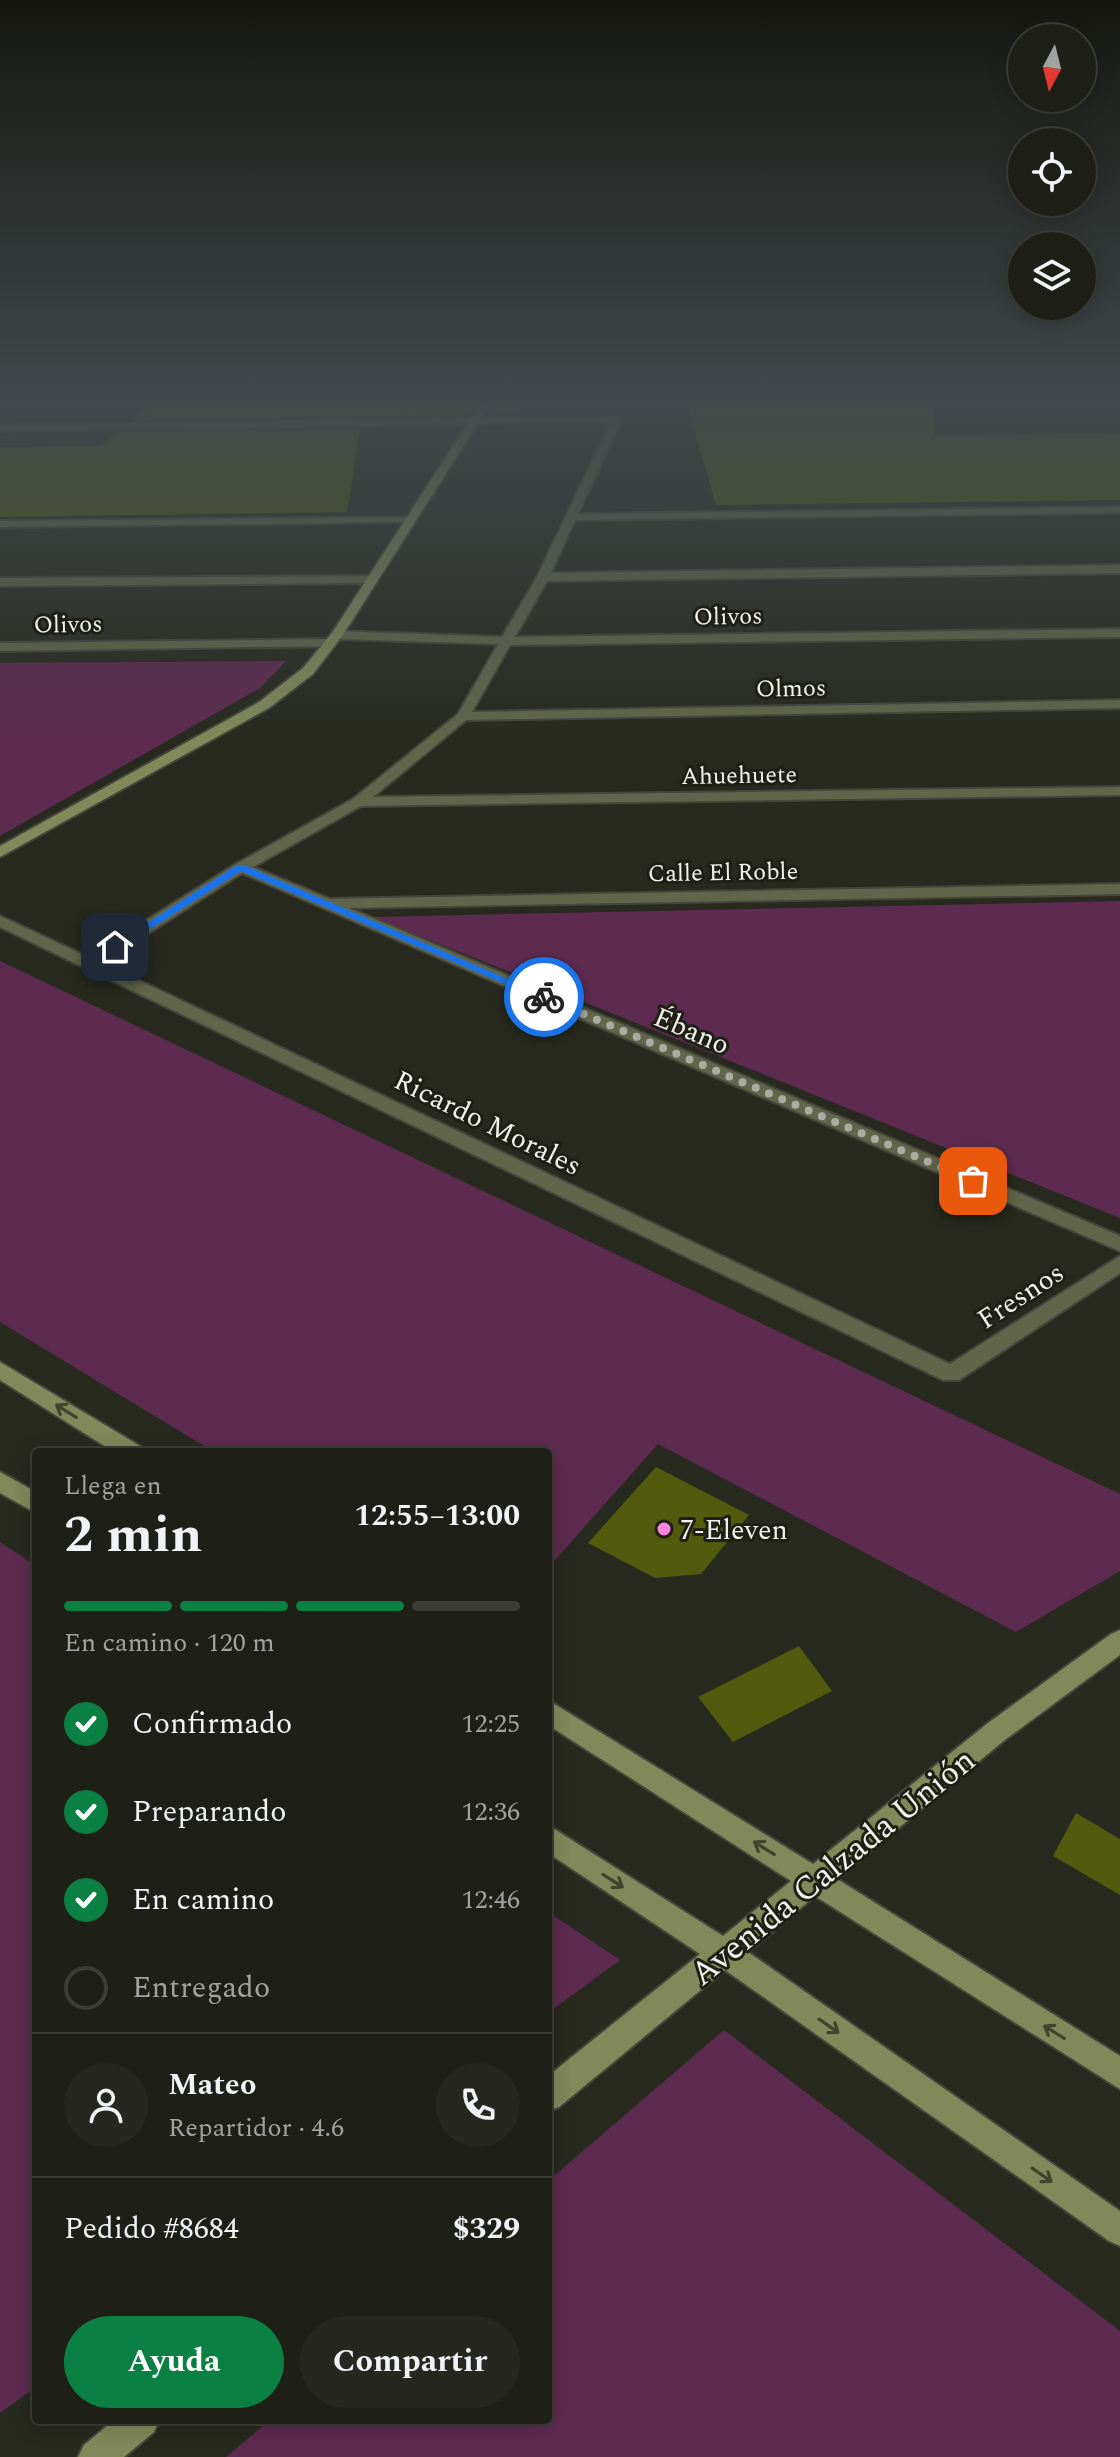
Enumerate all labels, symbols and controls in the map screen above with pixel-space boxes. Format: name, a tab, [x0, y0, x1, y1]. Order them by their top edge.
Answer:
north arrow	[1008, 24, 1096, 112]
map controls	[1008, 24, 1096, 320]
button: locate	[1008, 128, 1096, 216]
button: layers	[1008, 232, 1096, 320]
street label: Olivos	[693, 598, 763, 636]
street label: Olivos	[33, 606, 103, 644]
street label: Olmos	[756, 670, 827, 708]
street label: Ahuehuete	[681, 757, 797, 795]
street label: Calle El Roble	[648, 854, 798, 892]
pin	[81, 913, 149, 981]
icon: home	[93, 925, 137, 969]
courier	[504, 957, 584, 1037]
icon: bike	[522, 975, 566, 1019]
street label: Ébano	[647, 996, 736, 1067]
street label: Ricardo Morales	[386, 1059, 588, 1187]
pin	[939, 1147, 1007, 1215]
icon: bag	[951, 1159, 995, 1203]
street label: Fresnos	[969, 1252, 1073, 1341]
one-way arrow	[55, 1403, 78, 1419]
text: Llega en	[64, 1466, 162, 1506]
text: 12:55–13:00	[354, 1493, 520, 1539]
text: 2 min	[64, 1496, 202, 1575]
place label: 7-Eleven	[680, 1509, 788, 1552]
marker: 7-Eleven	[655, 1520, 673, 1538]
text: En camino · 120 m	[64, 1623, 275, 1663]
text: Confirmado	[132, 1701, 292, 1747]
icon: check	[64, 1702, 108, 1746]
text: 12:25	[461, 1704, 520, 1744]
street label: Avenida Calzada Unión	[679, 1736, 987, 1999]
text: Preparando	[132, 1789, 286, 1835]
icon: check	[64, 1790, 108, 1834]
text: 12:36	[461, 1792, 520, 1832]
one-way arrow	[753, 1840, 775, 1856]
one-way arrow	[602, 1872, 624, 1889]
text: En camino	[132, 1877, 274, 1923]
icon: check	[64, 1878, 108, 1922]
text: 12:46	[461, 1880, 520, 1920]
text: Entregado	[132, 1965, 270, 2011]
one-way arrow	[817, 2018, 839, 2034]
one-way arrow	[1043, 2024, 1066, 2040]
text: Mateo	[168, 2062, 256, 2108]
button: person	[64, 2063, 148, 2147]
button: phone	[436, 2063, 520, 2147]
text: Repartidor · 4.6	[168, 2108, 344, 2148]
one-way arrow	[1030, 2167, 1052, 2183]
text: Pedido #8684	[64, 2206, 239, 2252]
text: $329	[453, 2206, 520, 2252]
button: Ayuda	[64, 2316, 284, 2408]
button: Compartir	[300, 2316, 520, 2408]

